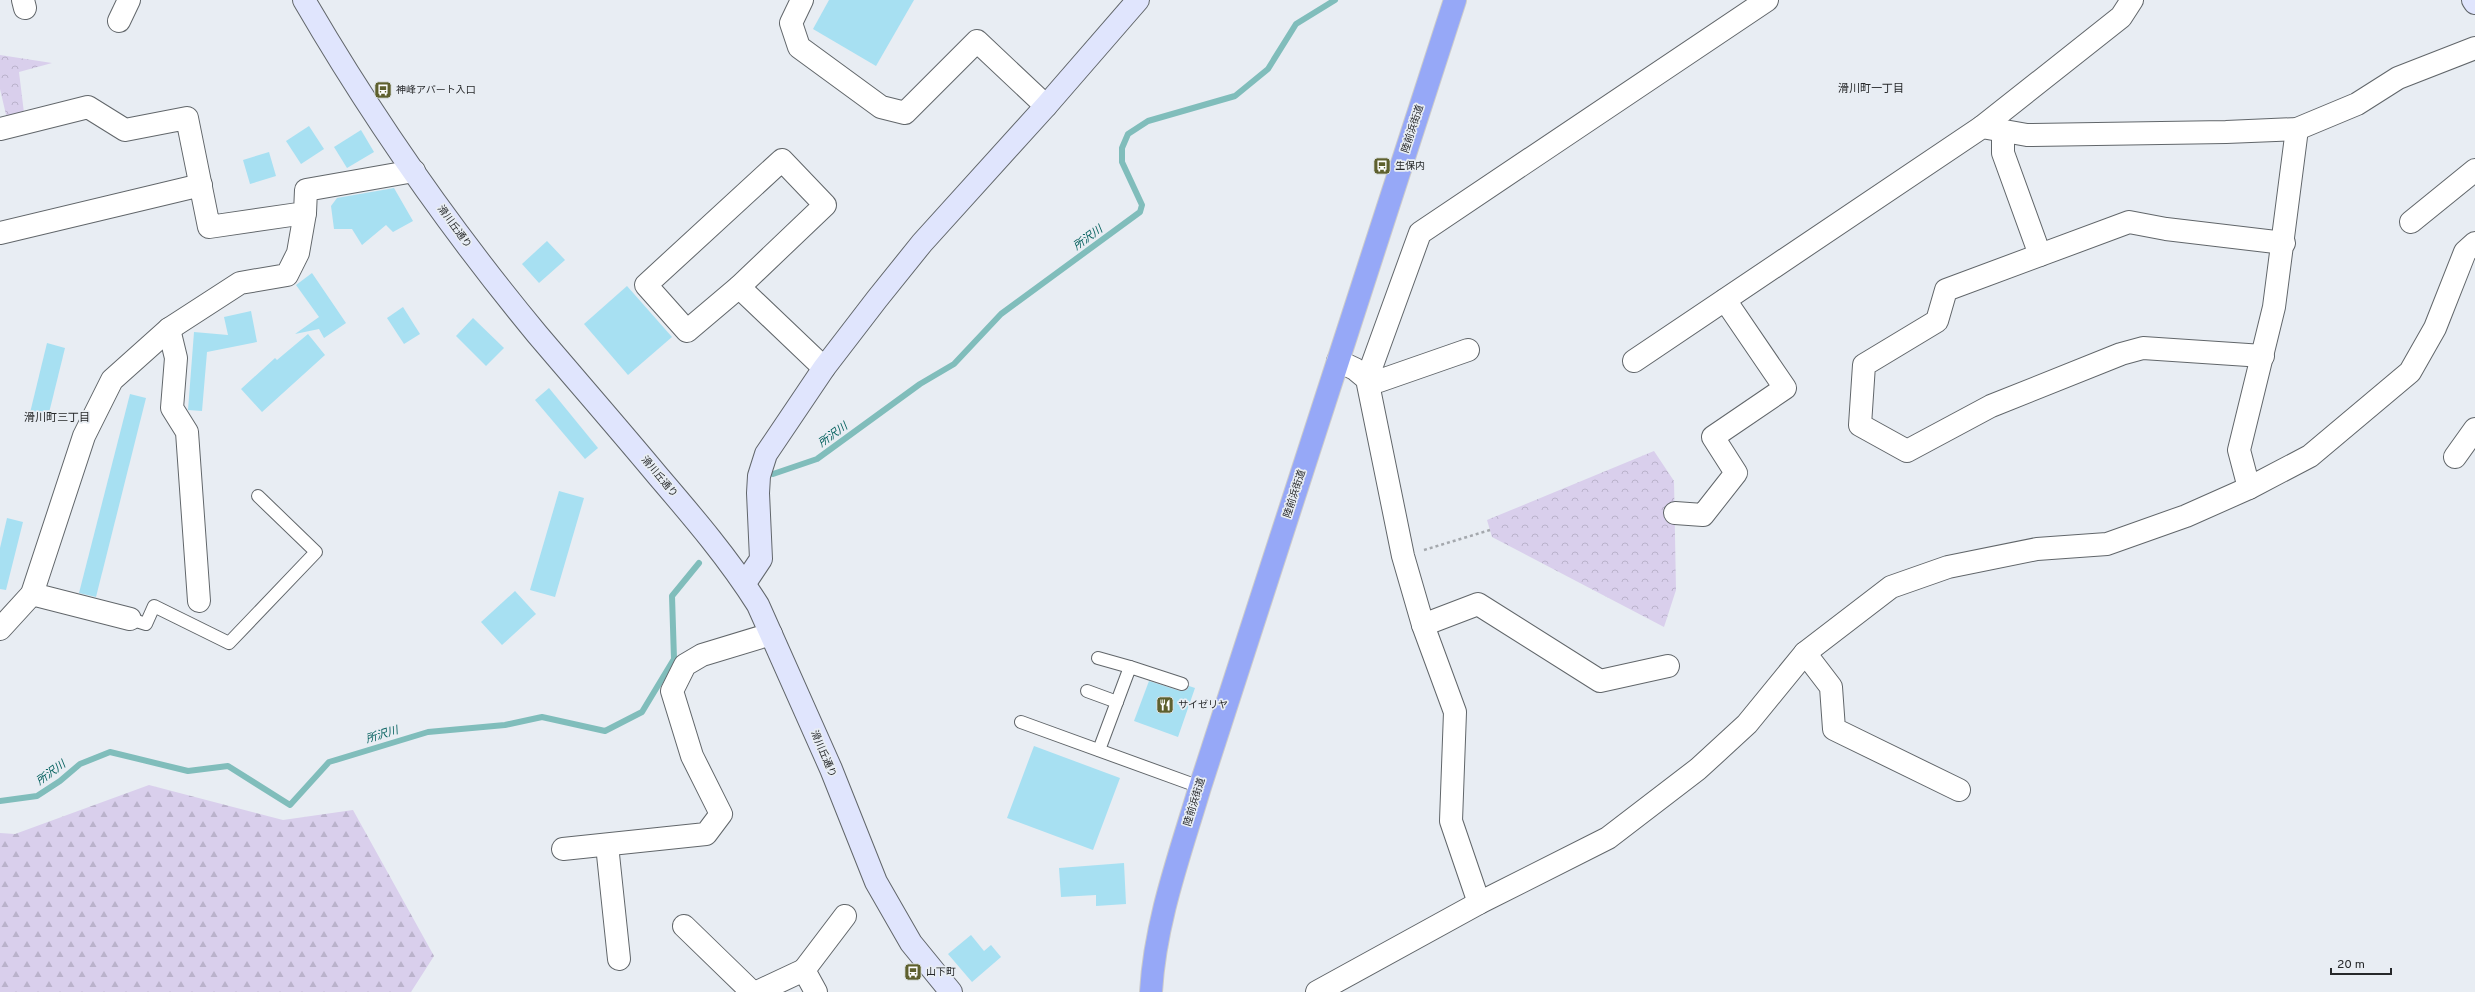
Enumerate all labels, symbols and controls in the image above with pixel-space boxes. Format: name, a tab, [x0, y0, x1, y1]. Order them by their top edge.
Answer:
bus stop icon: 神峰アパート入口	[373, 80, 393, 100]
district label: 滑川町一丁目	[1838, 82, 1904, 96]
place label: 神峰アパート入口	[396, 84, 476, 97]
street label: 陸前浜街道	[1399, 103, 1427, 155]
bus stop icon: 生保内	[1372, 156, 1392, 176]
place label: 生保内	[1395, 160, 1425, 173]
street label: 滑川丘通り	[434, 203, 474, 251]
water label: 所沢川	[1071, 222, 1106, 253]
district label: 滑川町三丁目	[24, 411, 90, 425]
water label: 所沢川	[816, 419, 851, 450]
street label: 滑川丘通り	[638, 454, 680, 500]
street label: 陸前浜街道	[1281, 468, 1309, 520]
restaurant icon: サイゼリヤ	[1155, 695, 1175, 715]
place label: サイゼリヤ	[1178, 699, 1228, 712]
water label: 所沢川	[364, 723, 401, 747]
street label: 滑川丘通り	[807, 728, 839, 780]
water label: 所沢川	[34, 757, 69, 788]
street label: 陸前浜街道	[1181, 776, 1209, 828]
scale bar	[2331, 950, 2391, 976]
text: 20 m	[2337, 957, 2365, 973]
bus stop icon: 山下町	[903, 962, 923, 982]
place label: 山下町	[926, 966, 956, 979]

